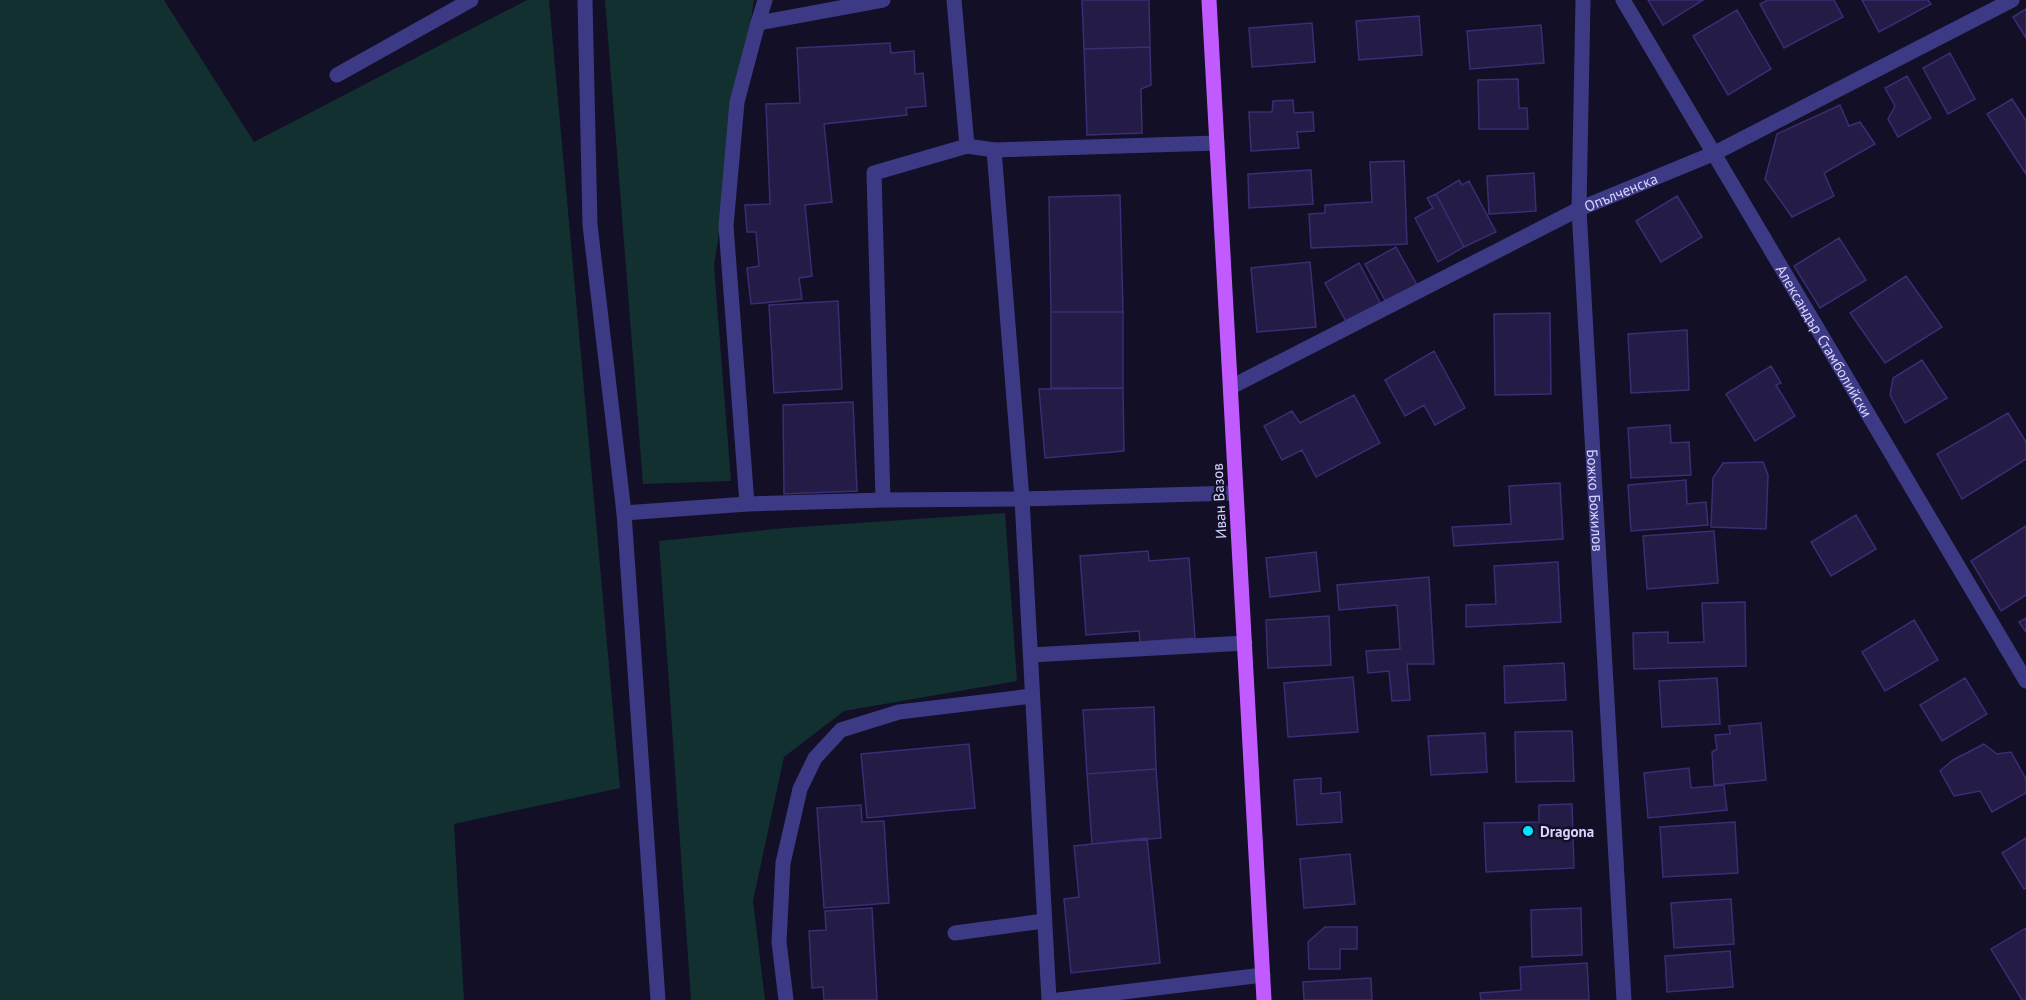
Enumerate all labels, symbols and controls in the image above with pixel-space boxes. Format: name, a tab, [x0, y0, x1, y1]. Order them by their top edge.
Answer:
street label: Опълченска	[1581, 168, 1660, 215]
street label: Александър Стамболийски	[1772, 261, 1877, 420]
street label: Божко Божилов	[1583, 449, 1608, 552]
street label: Иван Вазов	[1208, 463, 1230, 539]
place label: Dragona	[1540, 822, 1594, 841]
marker: Dragona	[1521, 824, 1535, 838]

